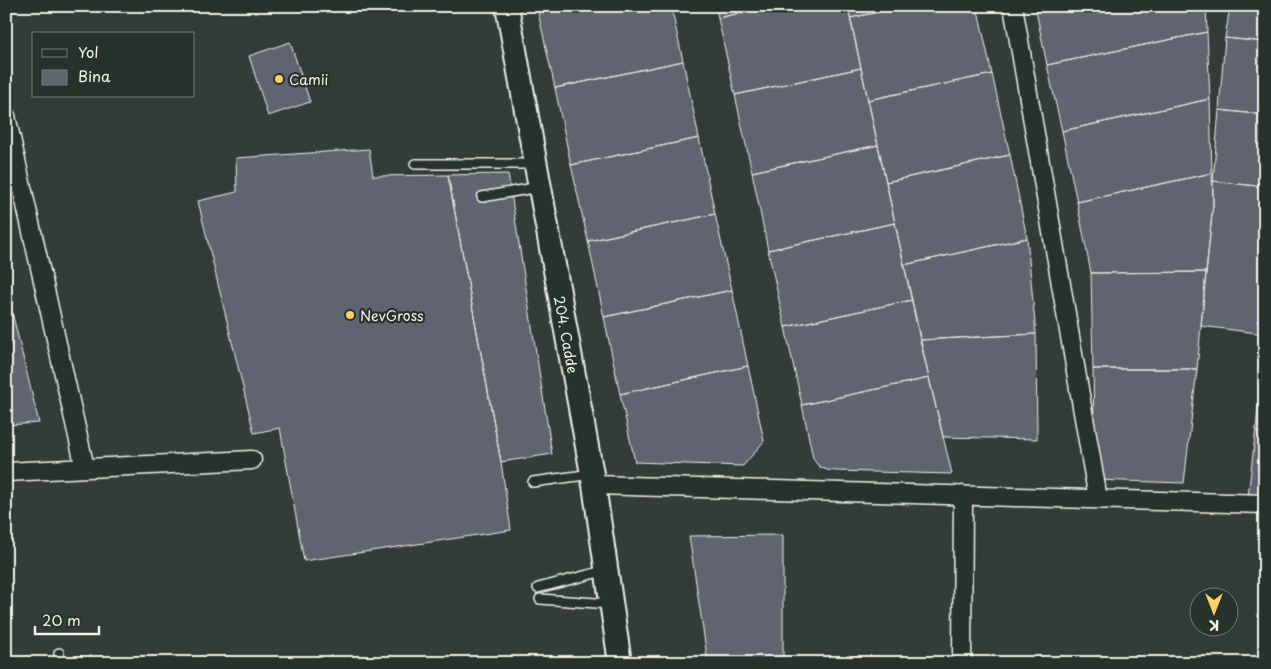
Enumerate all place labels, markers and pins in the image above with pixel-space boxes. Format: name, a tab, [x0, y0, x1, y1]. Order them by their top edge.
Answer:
place label: Camii	[289, 69, 329, 90]
marker: Camii	[273, 73, 285, 85]
place label: NevGross	[360, 305, 424, 326]
marker: NevGross	[344, 309, 356, 321]

